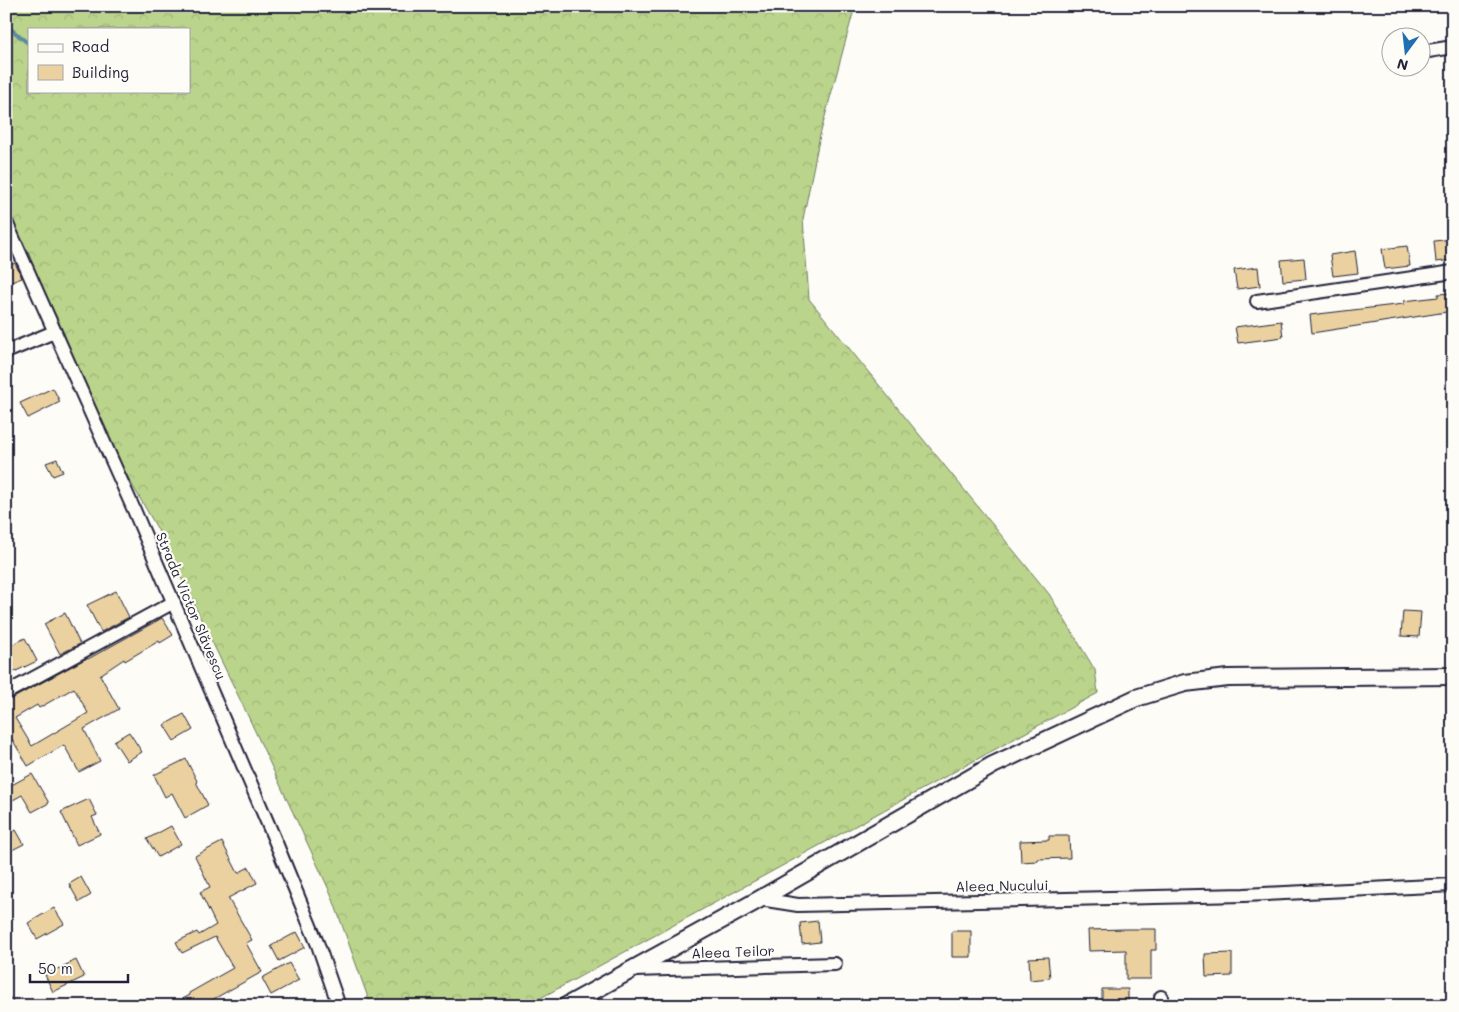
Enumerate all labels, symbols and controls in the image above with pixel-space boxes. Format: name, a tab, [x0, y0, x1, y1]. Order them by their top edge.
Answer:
legend	[28, 28, 190, 92]
north arrow	[1382, 28, 1432, 78]
text: Road	[72, 36, 109, 56]
text: N	[1395, 54, 1410, 76]
text: Building	[72, 62, 129, 82]
street label: Strada Victor Slăvescu	[152, 529, 231, 682]
street label: Aleea Nucului	[955, 875, 1049, 896]
street label: Aleea Teilor	[691, 941, 775, 962]
scale bar	[30, 952, 128, 984]
text: 50 m	[38, 958, 73, 978]

